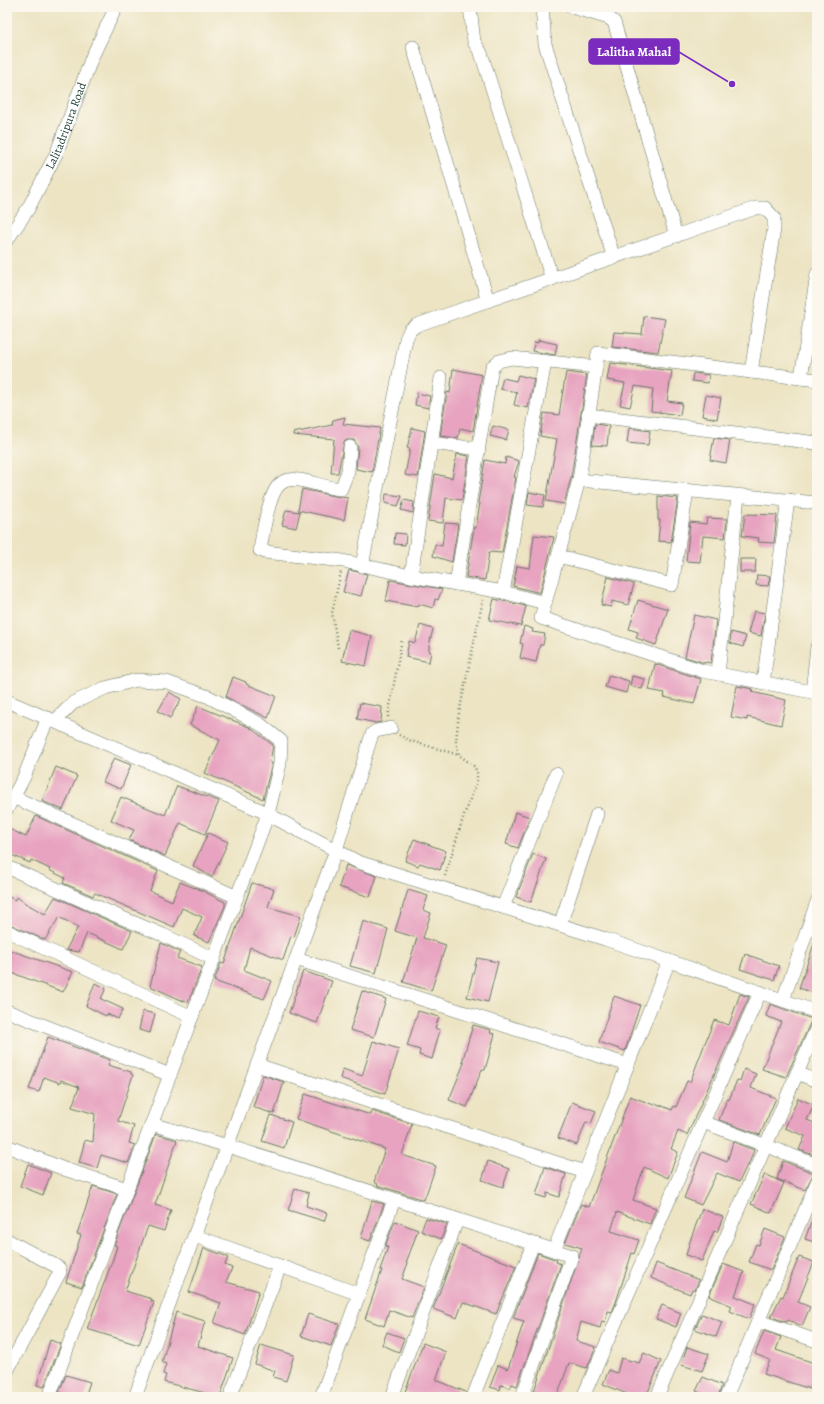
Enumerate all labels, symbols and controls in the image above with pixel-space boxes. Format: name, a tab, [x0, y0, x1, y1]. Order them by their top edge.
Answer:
callout: Lalitha Mahal	[589, 39, 679, 64]
text: Lalitha Mahal	[597, 43, 672, 60]
street label: Lalitadripura Road	[41, 79, 90, 172]

